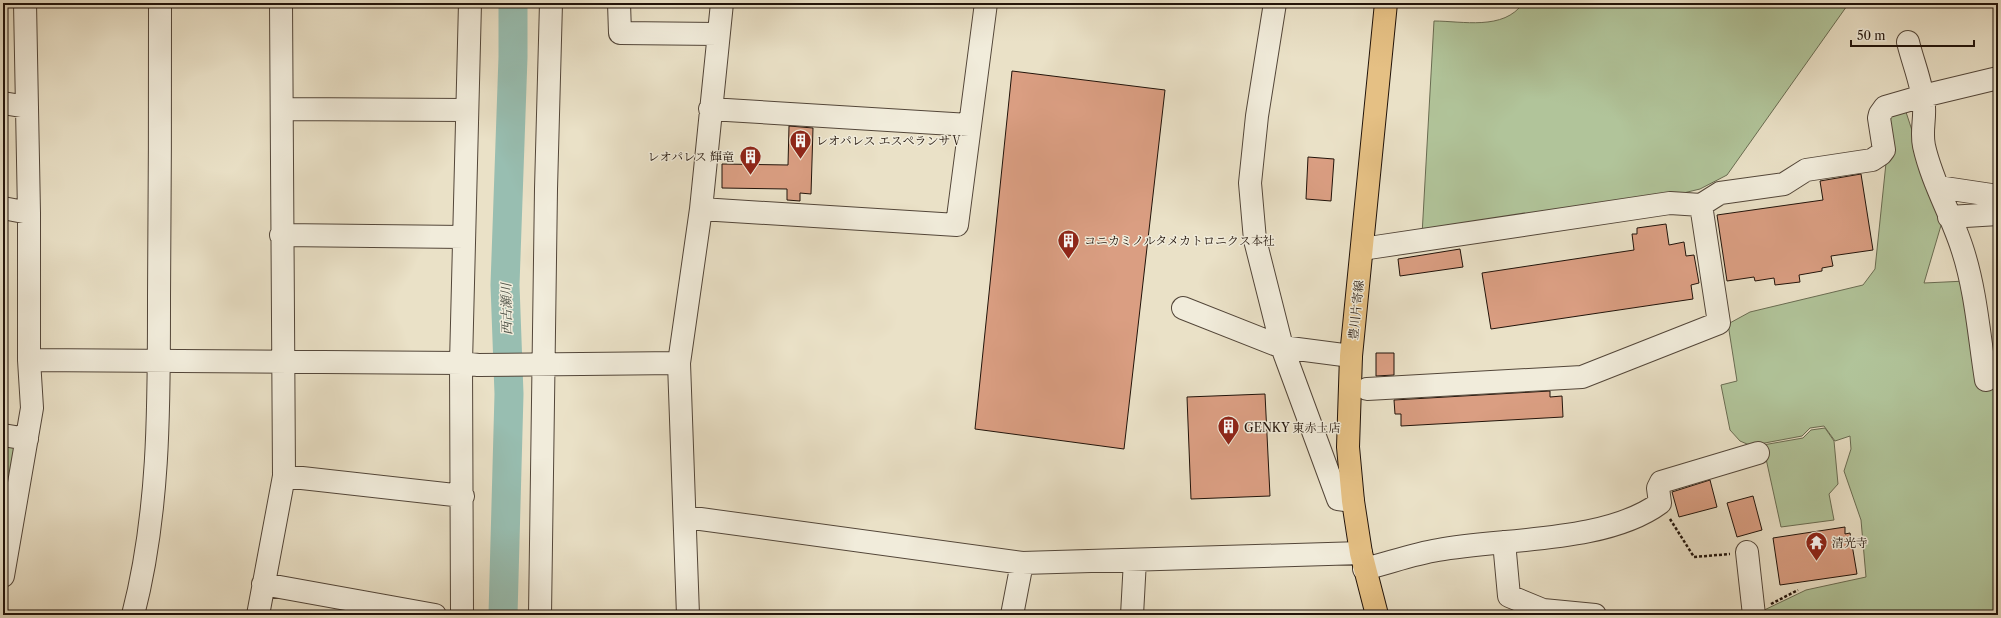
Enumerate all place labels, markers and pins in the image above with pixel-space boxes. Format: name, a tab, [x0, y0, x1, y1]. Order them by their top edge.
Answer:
building icon: レオパレス エスペランサⅤ	[787, 127, 813, 160]
place label: レオパレス エスペランサⅤ	[816, 133, 963, 148]
building icon: レオパレス 輝竜	[737, 143, 763, 176]
place label: レオパレス 輝竜	[647, 149, 734, 164]
building icon: コニカミノルタメカトロニクス本社	[1056, 227, 1082, 260]
place label: コニカミノルタメカトロニクス本社	[1084, 233, 1275, 248]
building icon: GENKY 東赤土店	[1215, 414, 1241, 447]
place label: GENKY 東赤土店	[1244, 420, 1340, 435]
temple icon: 清光寺	[1803, 529, 1829, 562]
place label: 清光寺	[1832, 535, 1868, 550]

